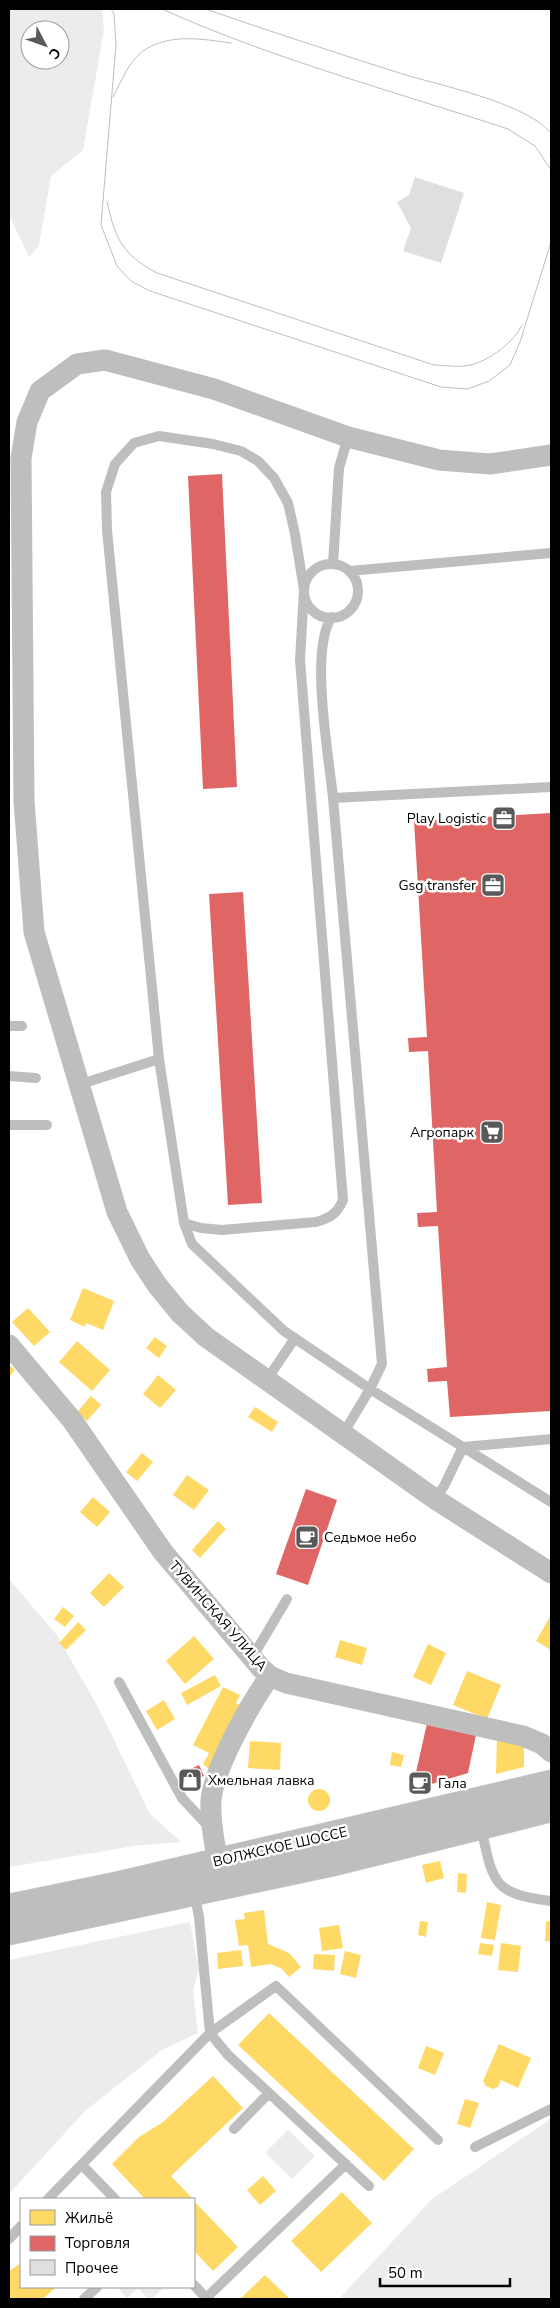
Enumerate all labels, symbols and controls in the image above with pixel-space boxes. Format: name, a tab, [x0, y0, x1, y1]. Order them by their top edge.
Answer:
north arrow	[20, 20, 70, 70]
text: С	[44, 43, 65, 63]
office icon: Play Logistic	[491, 805, 517, 831]
place label: Play Logistic	[407, 809, 487, 828]
office icon: Gsg transfer	[480, 872, 506, 898]
place label: Gsg transfer	[398, 876, 476, 895]
supermarket icon: Агропарк	[479, 1119, 505, 1145]
place label: Агропарк	[410, 1123, 475, 1142]
cafe icon: Седьмое небо	[294, 1524, 320, 1550]
place label: Седьмое небо	[324, 1528, 417, 1547]
street label: ТУВИНСКАЯ УЛИЦА	[165, 1557, 271, 1675]
shop icon: Хмельная лавка	[177, 1767, 203, 1793]
cafe icon: Гала	[407, 1770, 433, 1796]
place label: Хмельная лавка	[208, 1771, 315, 1790]
place label: Гала	[438, 1774, 467, 1793]
street label: ВОЛЖСКОЕ ШОССЕ	[211, 1822, 349, 1872]
legend	[20, 2198, 195, 2288]
text: Жильё	[65, 2208, 113, 2228]
text: Торговля	[65, 2233, 130, 2253]
scale bar	[380, 2256, 510, 2288]
text: Прочее	[65, 2258, 118, 2278]
text: 50 m	[388, 2263, 423, 2283]

